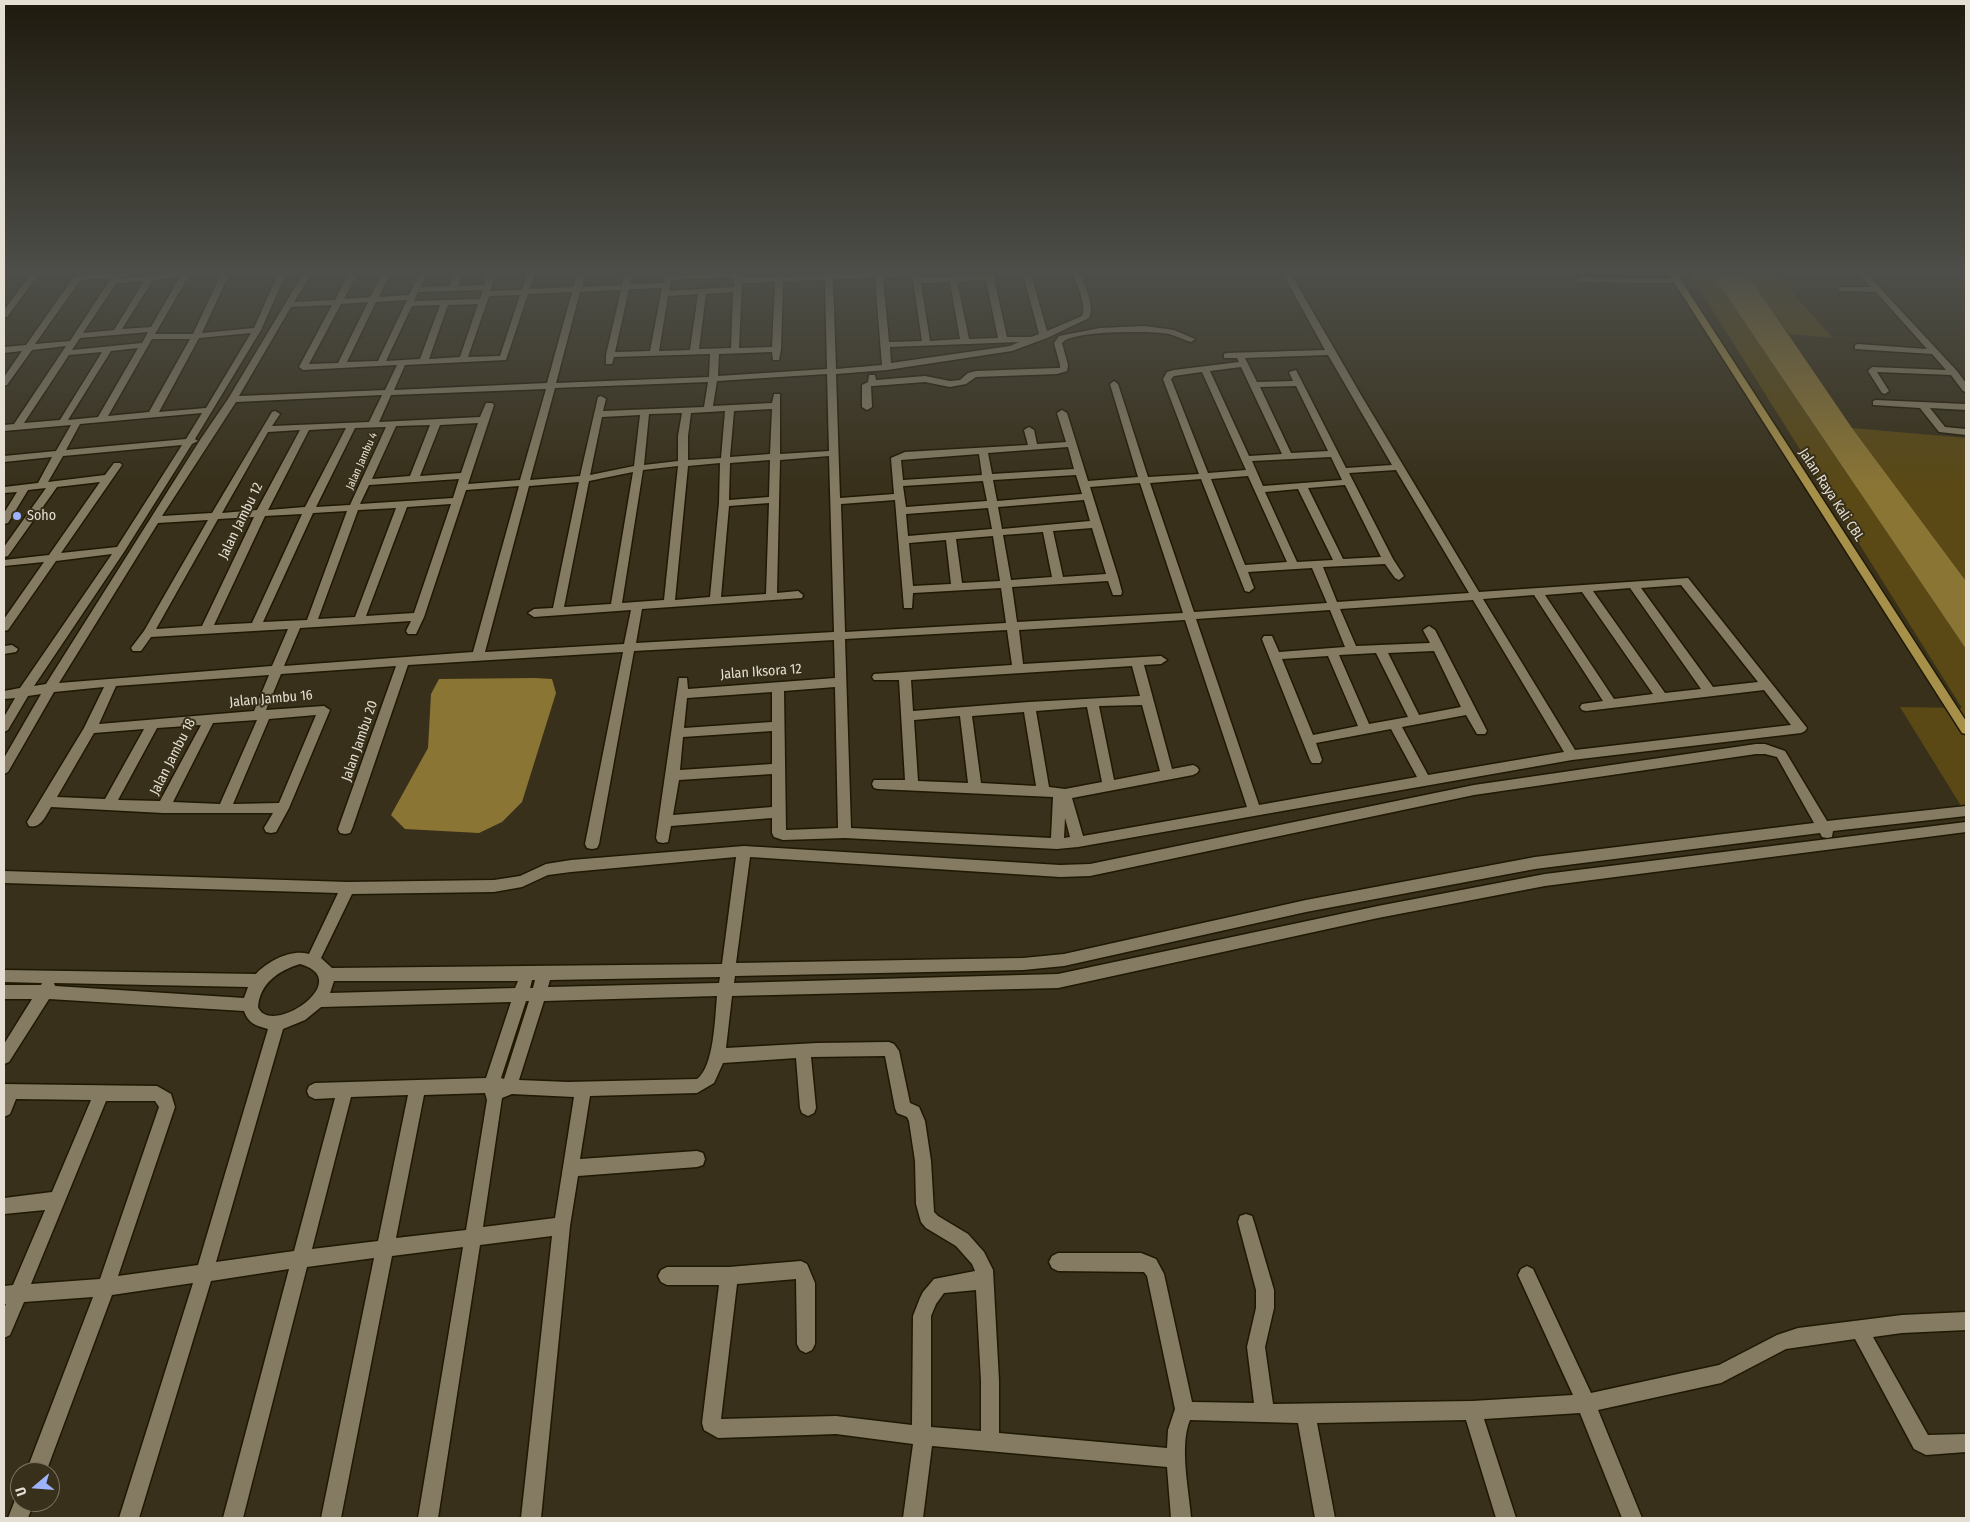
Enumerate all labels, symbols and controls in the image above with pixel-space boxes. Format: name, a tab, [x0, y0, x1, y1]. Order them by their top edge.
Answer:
street label: Jalan Jambu 4	[344, 430, 380, 492]
street label: Jalan Raya Kali CBL	[1795, 445, 1867, 545]
street label: Jalan Jambu 12	[215, 480, 267, 562]
place label: Soho	[27, 508, 56, 524]
marker: Soho	[11, 510, 23, 522]
street label: Jalan Iksora 12	[720, 661, 802, 683]
street label: Jalan Jambu 16	[229, 687, 313, 711]
street label: Jalan Jambu 20	[338, 698, 382, 784]
street label: Jalan Jambu 18	[147, 716, 199, 798]
north arrow	[10, 1462, 60, 1512]
text: U	[12, 1485, 31, 1498]

